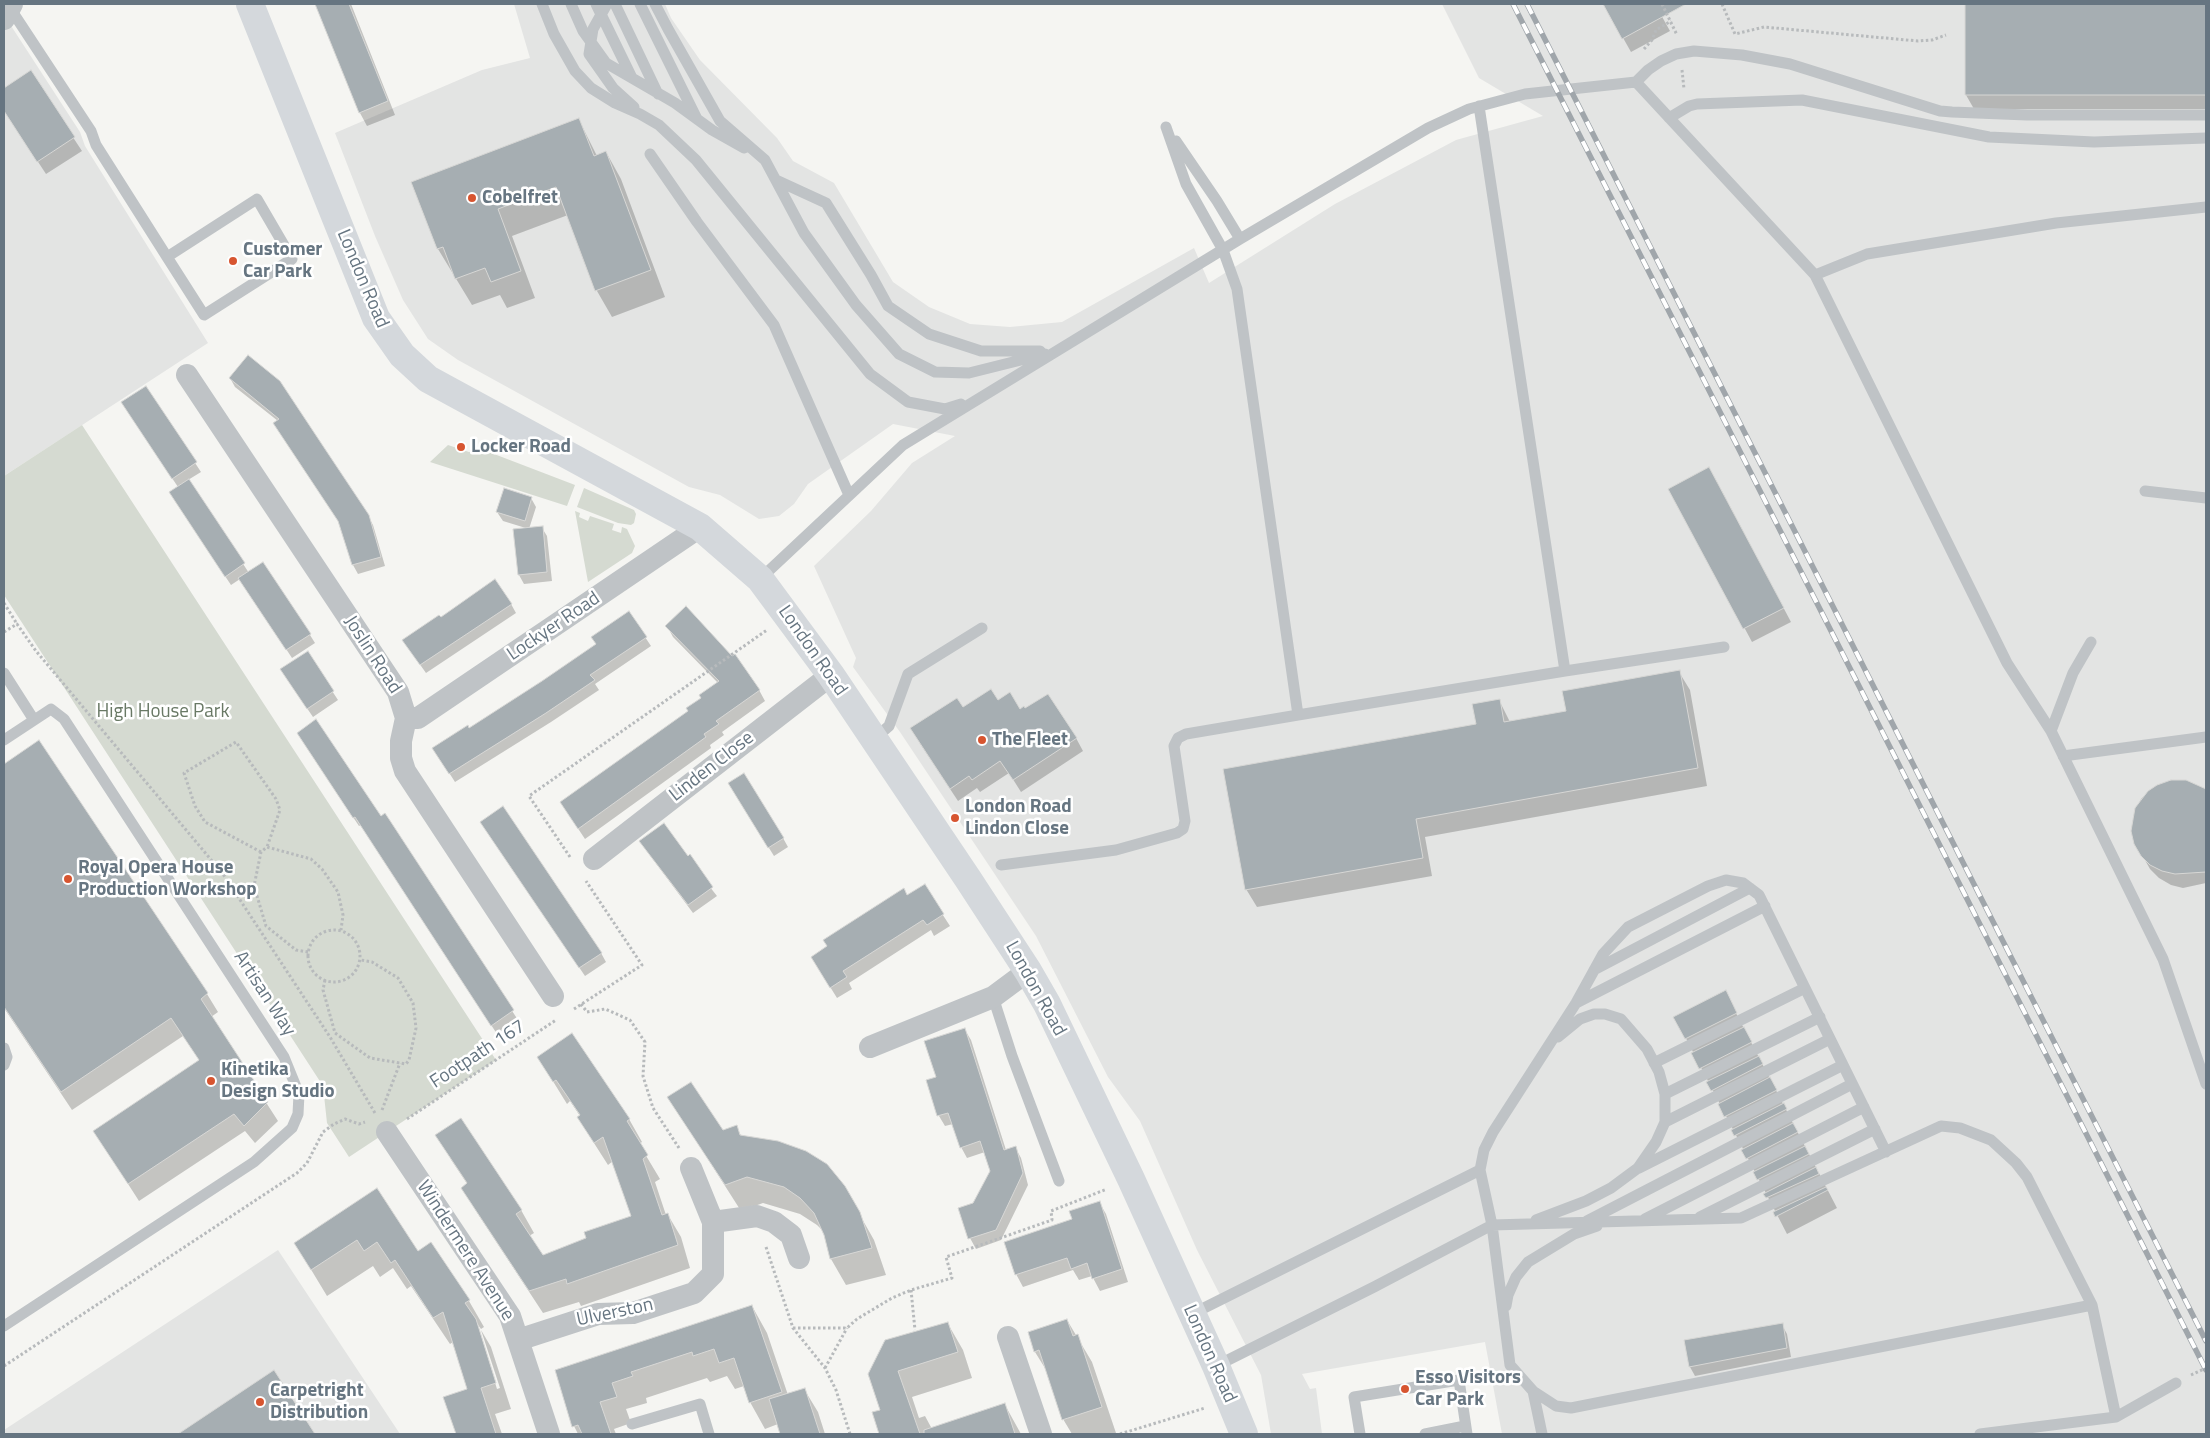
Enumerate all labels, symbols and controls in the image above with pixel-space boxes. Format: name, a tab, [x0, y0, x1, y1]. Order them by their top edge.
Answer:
place label: Cobelfret	[482, 187, 558, 209]
marker: Cobelfret	[466, 192, 478, 204]
street label: London Road	[331, 226, 393, 332]
place label: Customer Car Park	[243, 239, 322, 283]
marker: Customer Car Park	[227, 255, 239, 267]
place label: Locker Road	[471, 436, 571, 458]
marker: Locker Road	[455, 441, 467, 453]
street label: Lockyer Road	[503, 588, 605, 666]
street label: London Road	[773, 602, 851, 700]
street label: Joslin Road	[338, 612, 406, 698]
park label: High House Park	[97, 701, 229, 723]
street label: Linden Close	[665, 727, 759, 807]
place label: The Fleet	[992, 729, 1068, 751]
marker: The Fleet	[976, 734, 988, 746]
place label: London Road Lindon Close	[965, 796, 1072, 840]
marker: London Road Lindon Close	[949, 812, 961, 824]
place label: Royal Opera House Production Workshop	[78, 857, 257, 901]
marker: Royal Opera House Production Workshop	[62, 873, 74, 885]
street label: London Road	[1000, 938, 1070, 1040]
street label: Artisan Way	[228, 947, 300, 1041]
street label: Footpath 167	[426, 1016, 530, 1094]
place label: Kinetika Design Studio	[221, 1059, 335, 1103]
marker: Kinetika Design Studio	[205, 1075, 217, 1087]
street label: Windermere Avenue	[411, 1177, 519, 1325]
street label: Ulverston	[575, 1294, 655, 1332]
street label: London Road	[1177, 1301, 1241, 1407]
place label: Esso Visitors Car Park	[1415, 1367, 1521, 1411]
place label: Carpetright Distribution	[270, 1380, 368, 1424]
marker: Esso Visitors Car Park	[1399, 1383, 1411, 1395]
marker: Carpetright Distribution	[254, 1396, 266, 1408]

